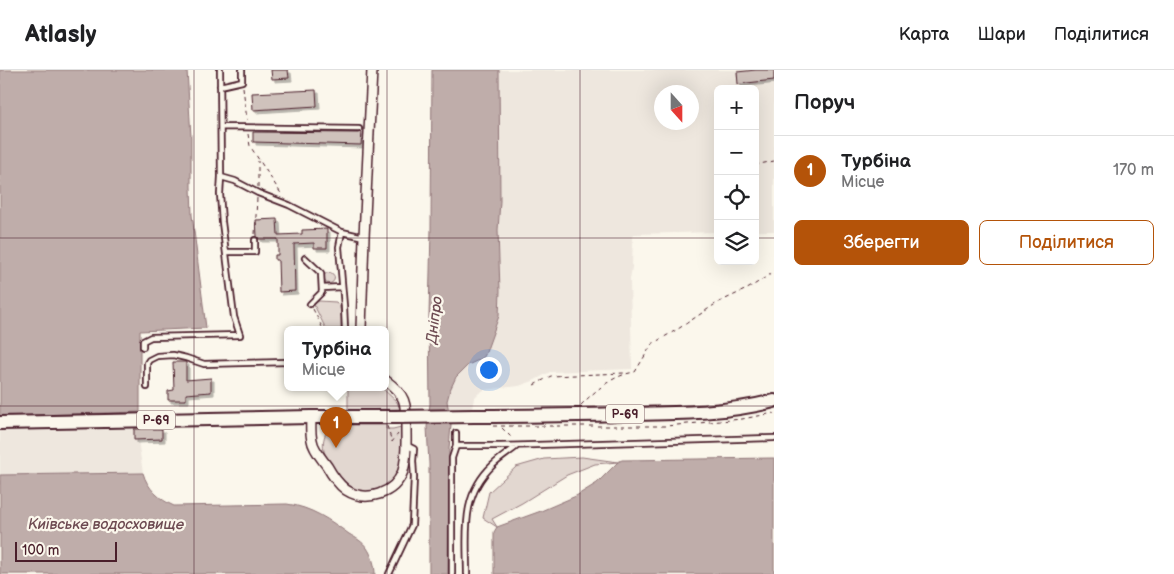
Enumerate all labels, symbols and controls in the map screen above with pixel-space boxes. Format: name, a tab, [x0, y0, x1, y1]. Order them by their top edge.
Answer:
text: Atlasly	[25, 20, 96, 49]
text: Карта	[899, 24, 949, 45]
text: Шари	[977, 24, 1026, 45]
text: Поділитися	[1054, 24, 1149, 45]
north arrow	[654, 85, 699, 130]
map controls	[714, 85, 759, 265]
button: +	[714, 85, 759, 130]
text: Поруч	[794, 90, 855, 115]
button: −	[714, 130, 759, 175]
text: Турбіна	[841, 150, 911, 173]
text: 1	[807, 161, 813, 180]
text: 170 m	[1113, 161, 1154, 180]
text: Місце	[841, 173, 885, 192]
button: locate	[714, 175, 759, 220]
button: layers	[714, 220, 759, 265]
button: Зберегти	[794, 220, 969, 265]
button: Поділитися	[979, 220, 1154, 265]
water label: Дніпро	[422, 295, 447, 346]
popup	[284, 326, 389, 391]
text: Турбіна	[302, 338, 371, 361]
your location	[476, 357, 502, 383]
text: Місце	[302, 361, 345, 380]
road number: Р-69	[606, 404, 644, 424]
pin: 1	[320, 407, 352, 448]
road number: Р-69	[137, 410, 175, 430]
water label: Київське водосховище	[28, 515, 185, 534]
scale bar	[15, 539, 118, 562]
text: 100 m	[22, 542, 59, 559]

